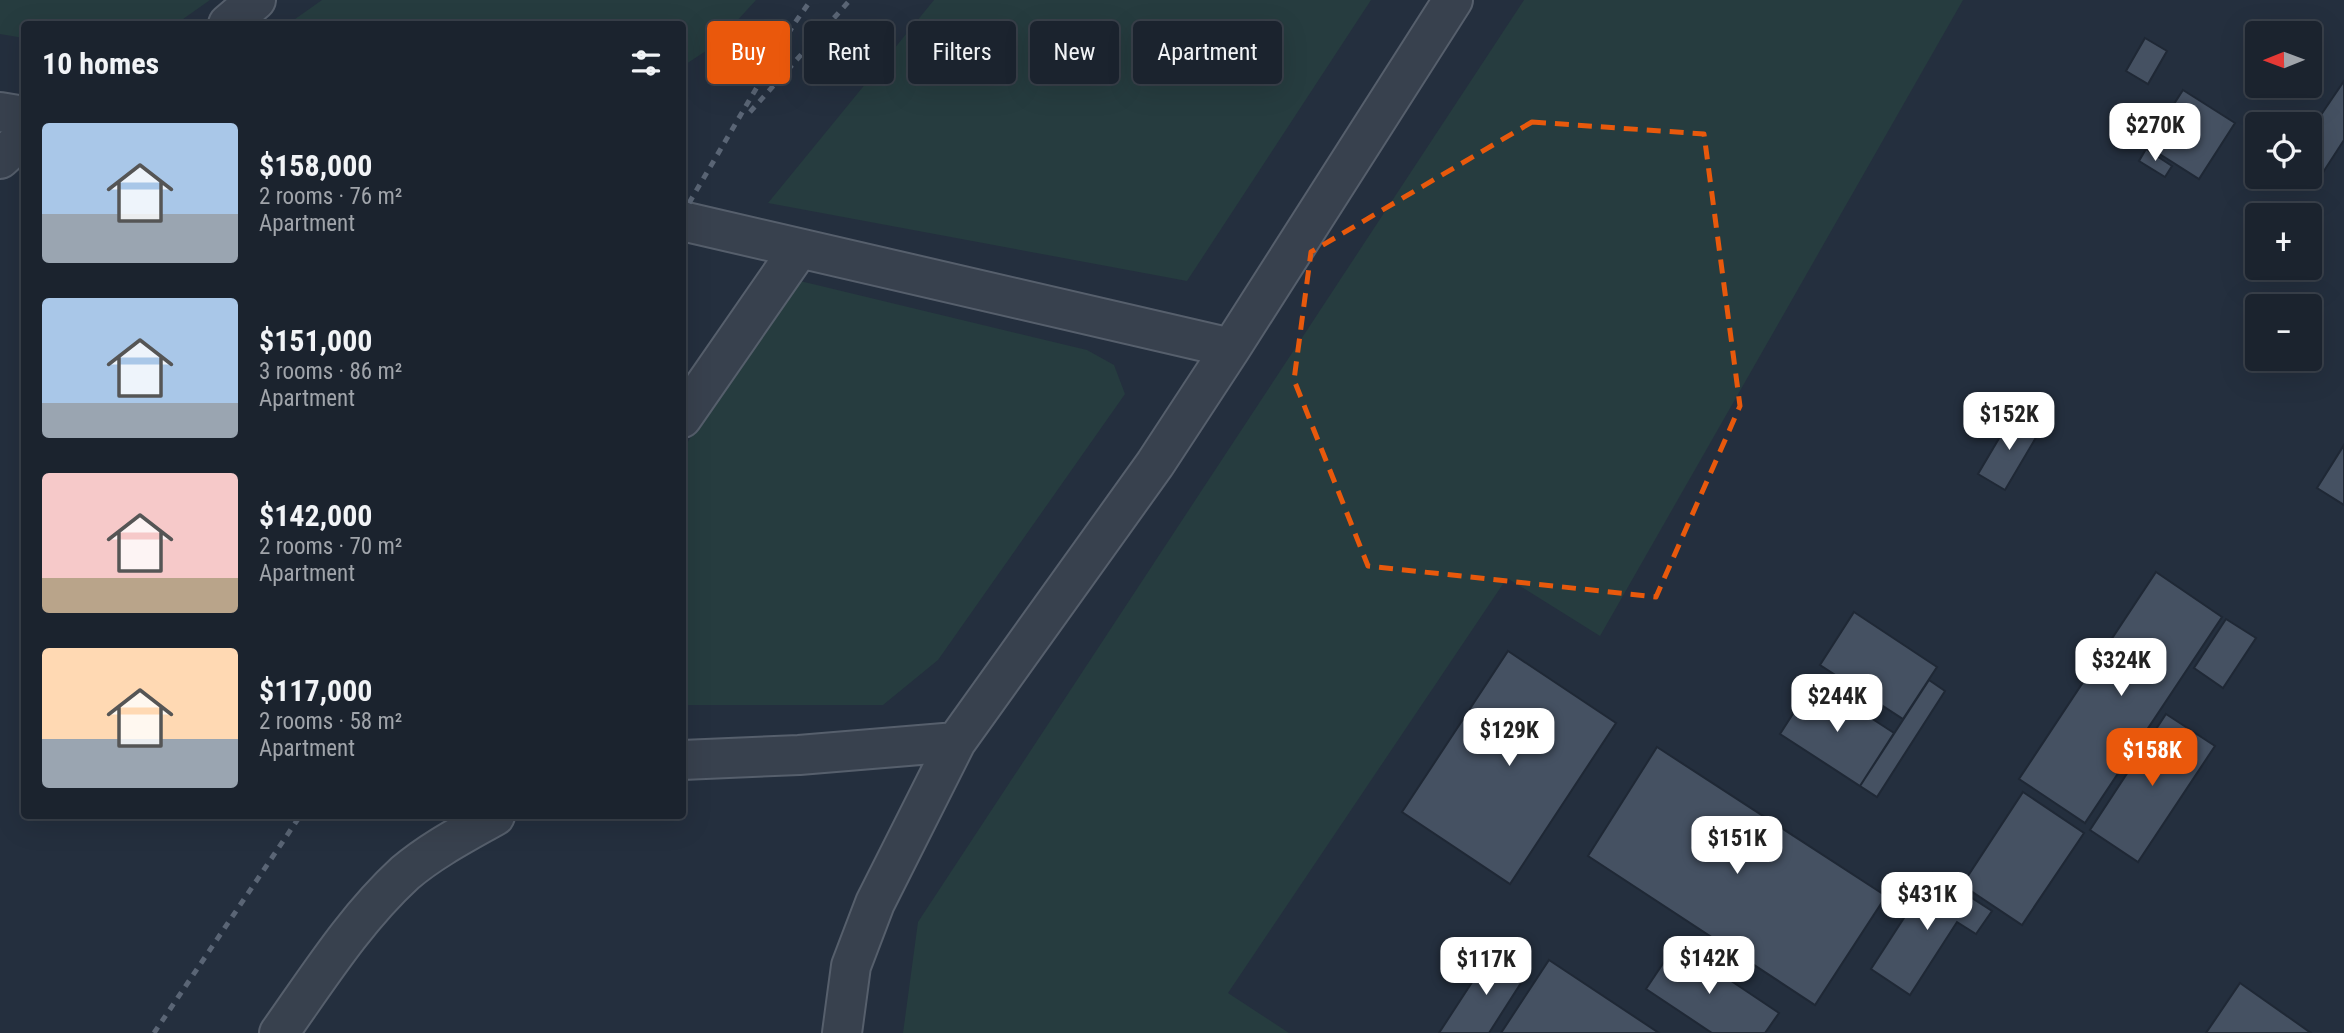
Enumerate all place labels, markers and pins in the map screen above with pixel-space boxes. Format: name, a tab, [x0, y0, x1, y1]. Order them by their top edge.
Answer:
pin: $270K	[2106, 104, 2204, 163]
pin: $152K	[1960, 392, 2058, 452]
pin: $324K	[2072, 638, 2170, 698]
pin: $244K	[1788, 674, 1886, 734]
pin: $129K	[1460, 708, 1558, 768]
pin: $158K	[2103, 728, 2201, 788]
pin: $151K	[1688, 816, 1786, 876]
pin: $431K	[1878, 872, 1976, 932]
pin: $142K	[1660, 936, 1758, 996]
pin: $117K	[1437, 937, 1535, 997]

